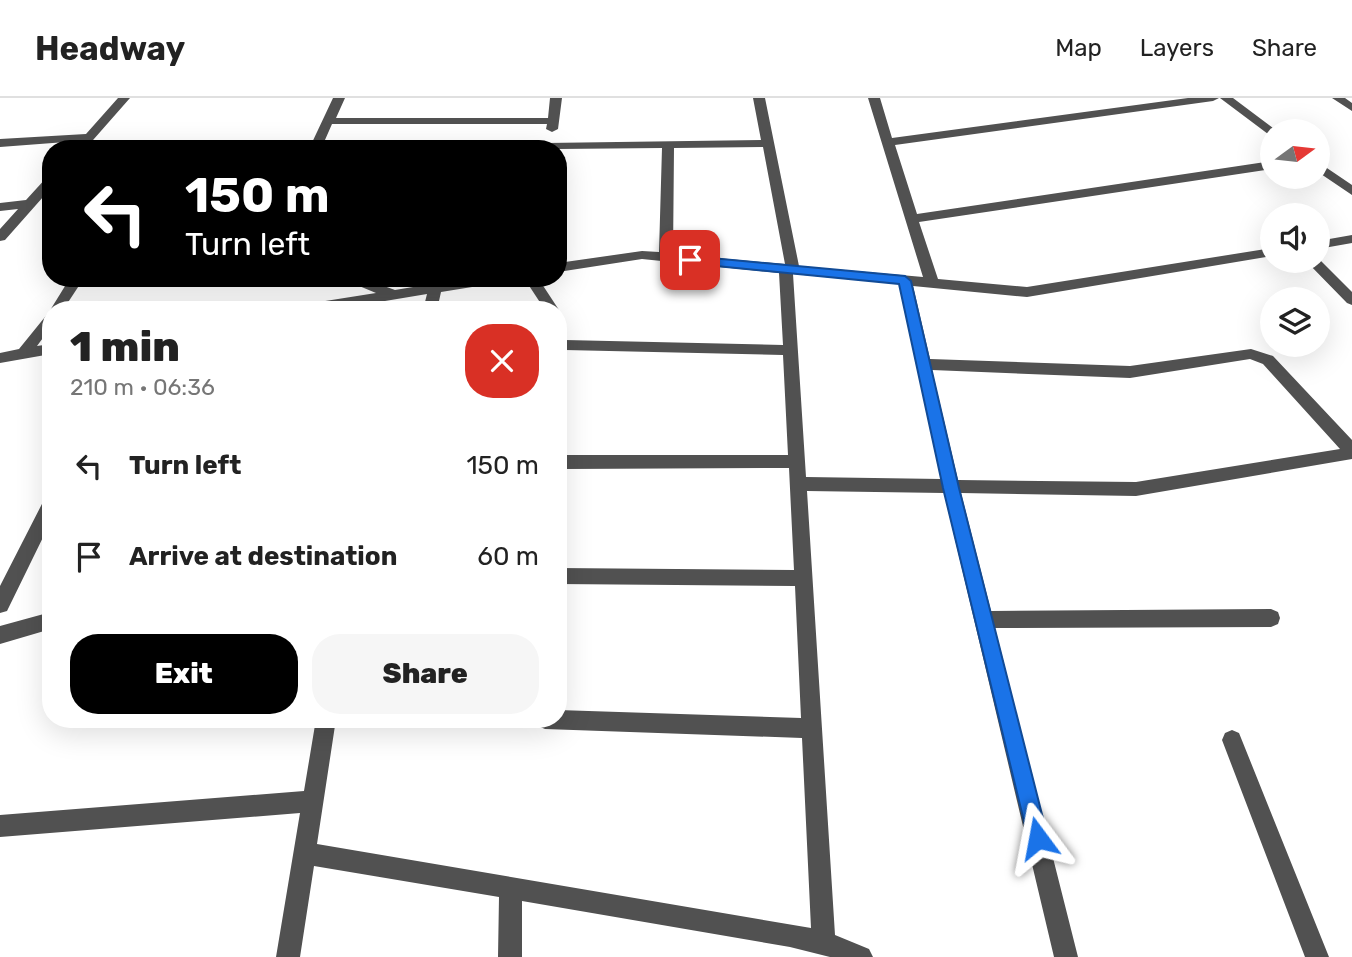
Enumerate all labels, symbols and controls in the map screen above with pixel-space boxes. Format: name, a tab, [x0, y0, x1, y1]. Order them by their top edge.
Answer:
text: Headway	[35, 29, 185, 68]
text: Map	[1055, 34, 1102, 62]
text: Layers	[1140, 34, 1214, 62]
text: Share	[1252, 34, 1317, 62]
north arrow	[1260, 119, 1330, 189]
map controls	[1260, 119, 1330, 357]
text: 150 m	[185, 166, 330, 224]
icon: left	[70, 168, 161, 259]
button: sound	[1260, 203, 1330, 273]
text: Turn left	[185, 225, 310, 263]
pin	[660, 230, 720, 290]
icon: arrive	[671, 241, 709, 279]
button: layers	[1260, 287, 1330, 357]
text: 1 min	[70, 322, 180, 372]
button: close	[465, 324, 539, 398]
text: 210 m · 06:36	[70, 373, 215, 401]
icon: left	[70, 447, 108, 485]
text: Turn left	[129, 450, 241, 481]
text: 150 m	[466, 450, 539, 481]
icon: arrive	[70, 538, 108, 576]
text: Arrive at destination	[129, 541, 397, 572]
text: 60 m	[477, 541, 539, 572]
button: Exit	[70, 634, 298, 714]
button: Share	[312, 634, 539, 714]
position arrow	[1001, 801, 1075, 875]

